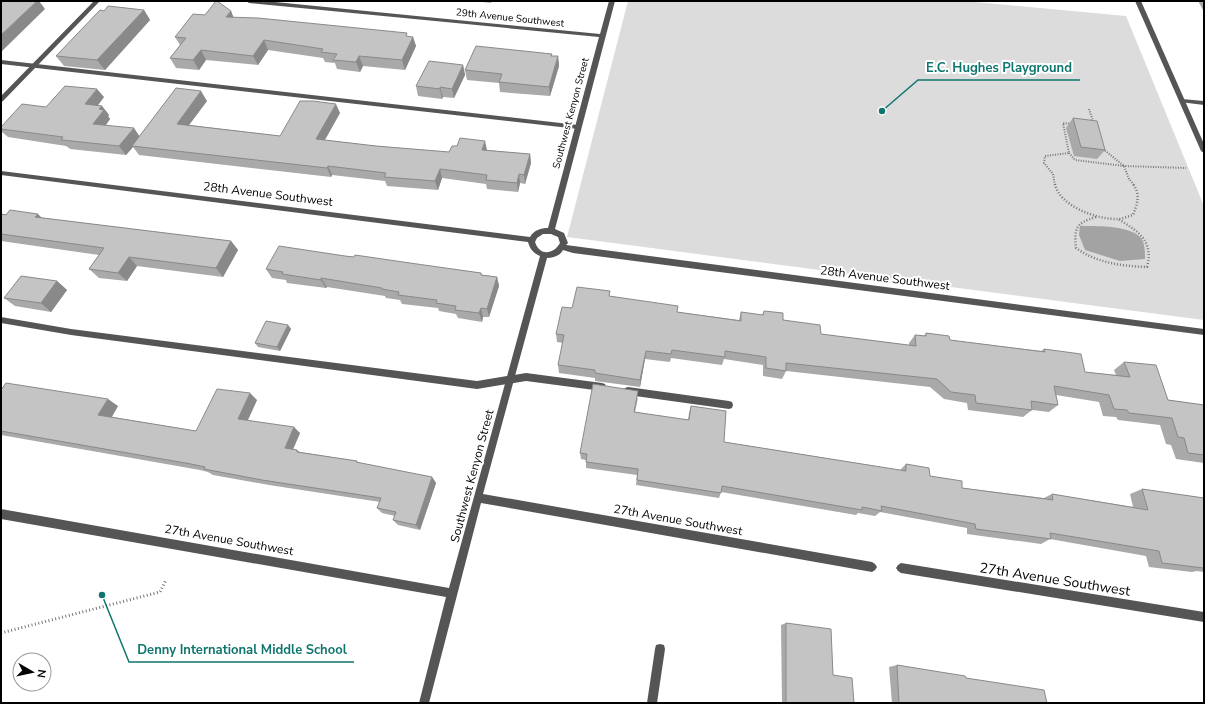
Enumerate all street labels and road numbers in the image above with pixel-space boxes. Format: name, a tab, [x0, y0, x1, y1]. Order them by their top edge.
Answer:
street label: 29th Avenue Southwest	[455, 5, 565, 31]
street label: Southwest Kenyon Street	[549, 56, 593, 170]
street label: 28th Avenue Southwest	[202, 178, 335, 210]
street label: 28th Avenue Southwest	[819, 262, 952, 294]
street label: Southwest Kenyon Street	[447, 407, 498, 544]
street label: 27th Avenue Southwest	[612, 501, 744, 539]
street label: 27th Avenue Southwest	[163, 521, 295, 559]
street label: 27th Avenue Southwest	[978, 558, 1132, 601]

